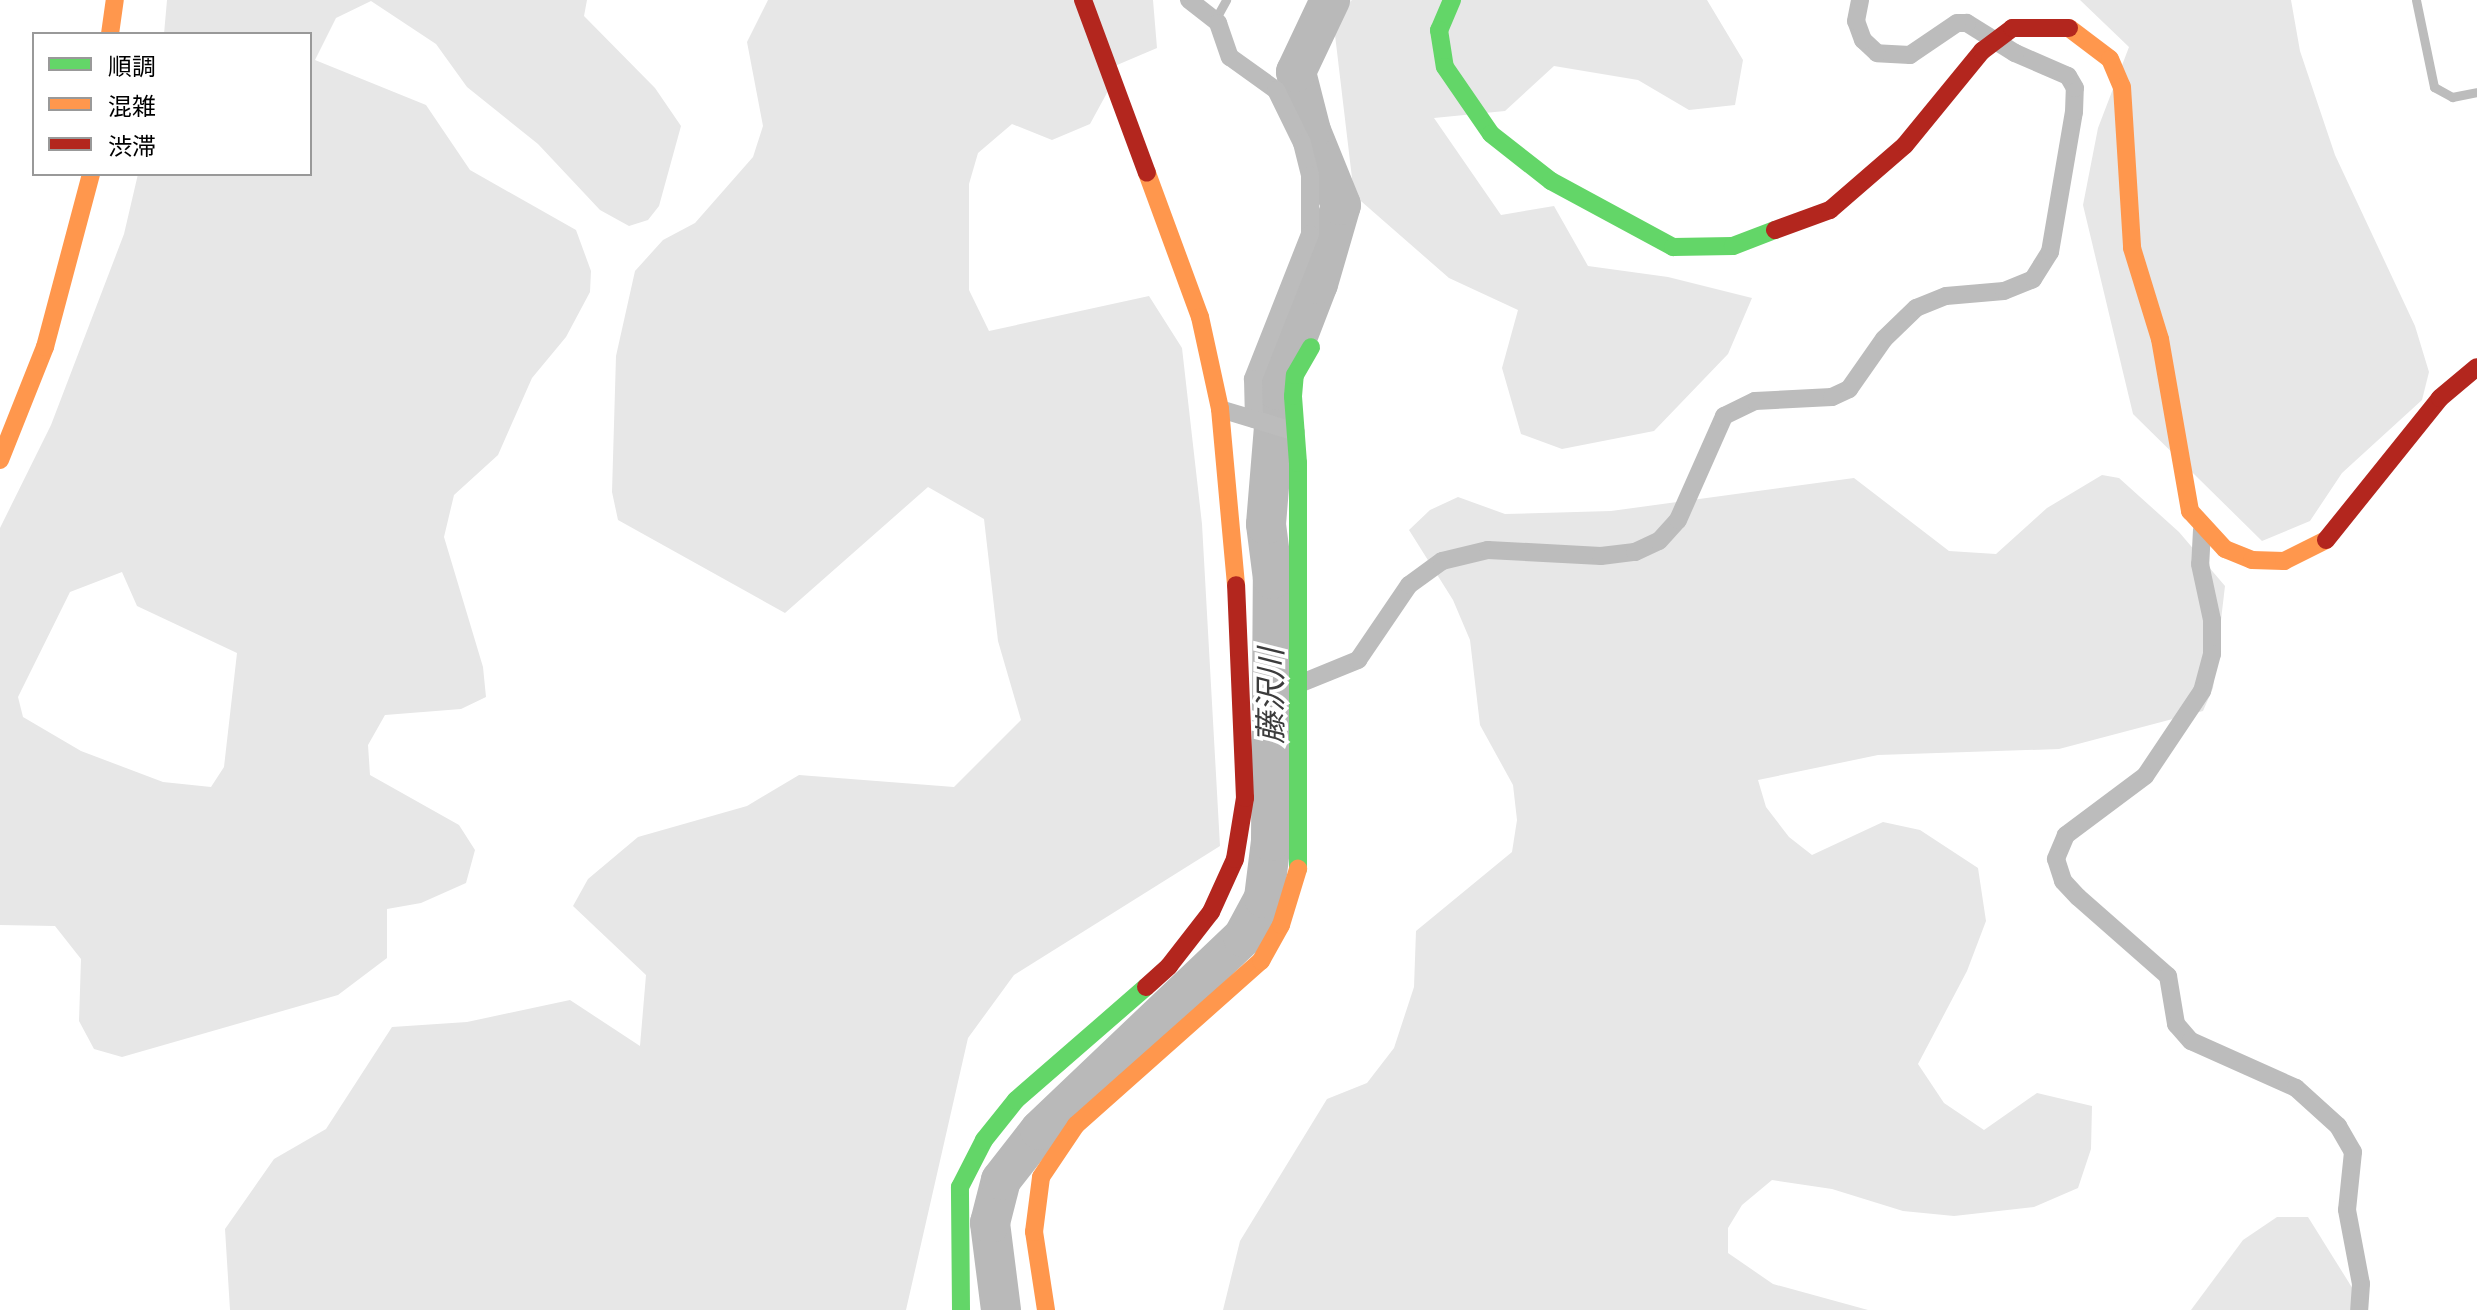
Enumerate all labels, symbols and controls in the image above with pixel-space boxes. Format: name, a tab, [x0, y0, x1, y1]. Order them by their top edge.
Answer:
legend	[32, 32, 312, 176]
text: 順調	[108, 53, 156, 81]
text: 混雑	[108, 93, 156, 121]
text: 渋滞	[108, 133, 156, 161]
water label: 藤沢川	[1253, 648, 1291, 744]

